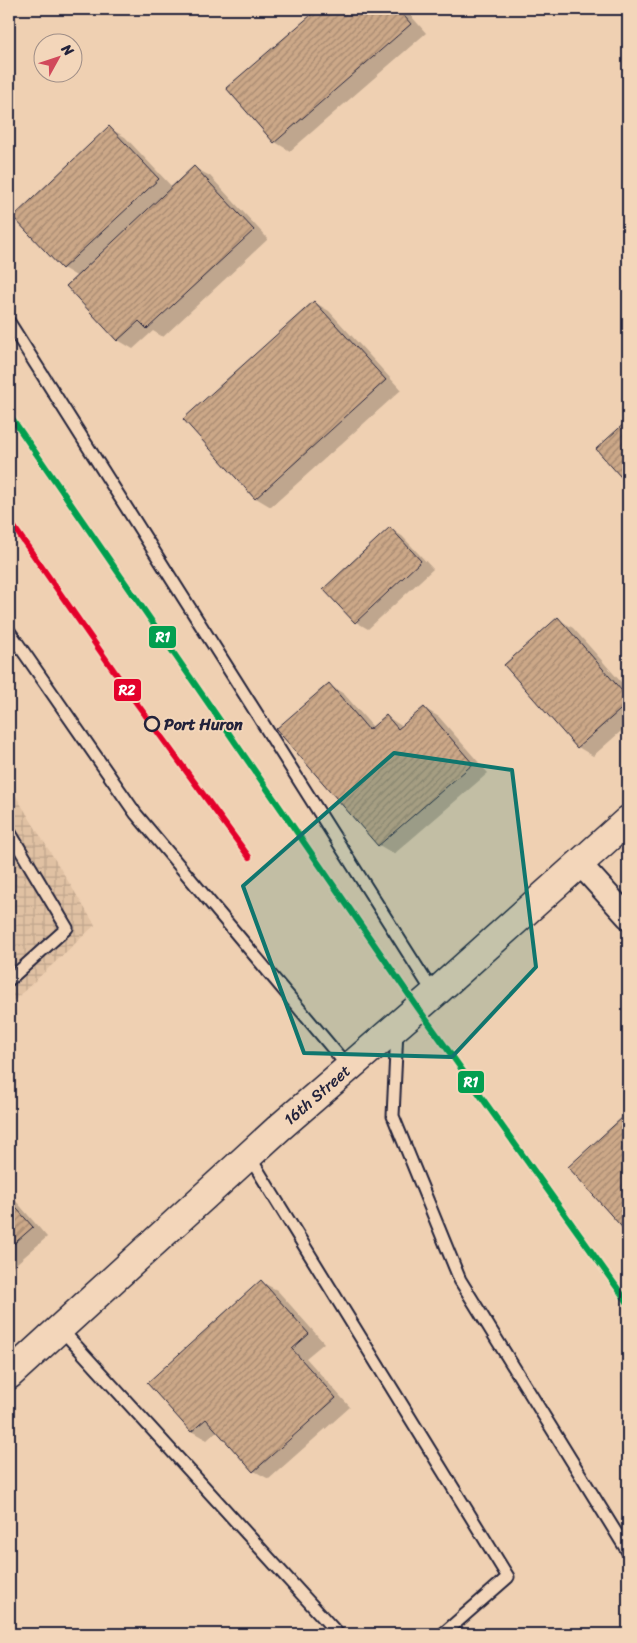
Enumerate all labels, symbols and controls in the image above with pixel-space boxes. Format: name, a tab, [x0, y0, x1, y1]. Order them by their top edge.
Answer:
north arrow	[32, 32, 82, 82]
text: N	[54, 37, 80, 62]
line badge: R1	[148, 625, 177, 649]
text: R1	[155, 625, 170, 650]
line badge: R2	[113, 678, 142, 702]
text: R2	[118, 678, 136, 703]
place label: Port Huron	[164, 710, 243, 739]
marker: Port Huron	[144, 716, 160, 732]
street label: 16th Street	[277, 1057, 357, 1133]
line badge: R1	[457, 1070, 485, 1094]
text: R1	[463, 1070, 478, 1095]

